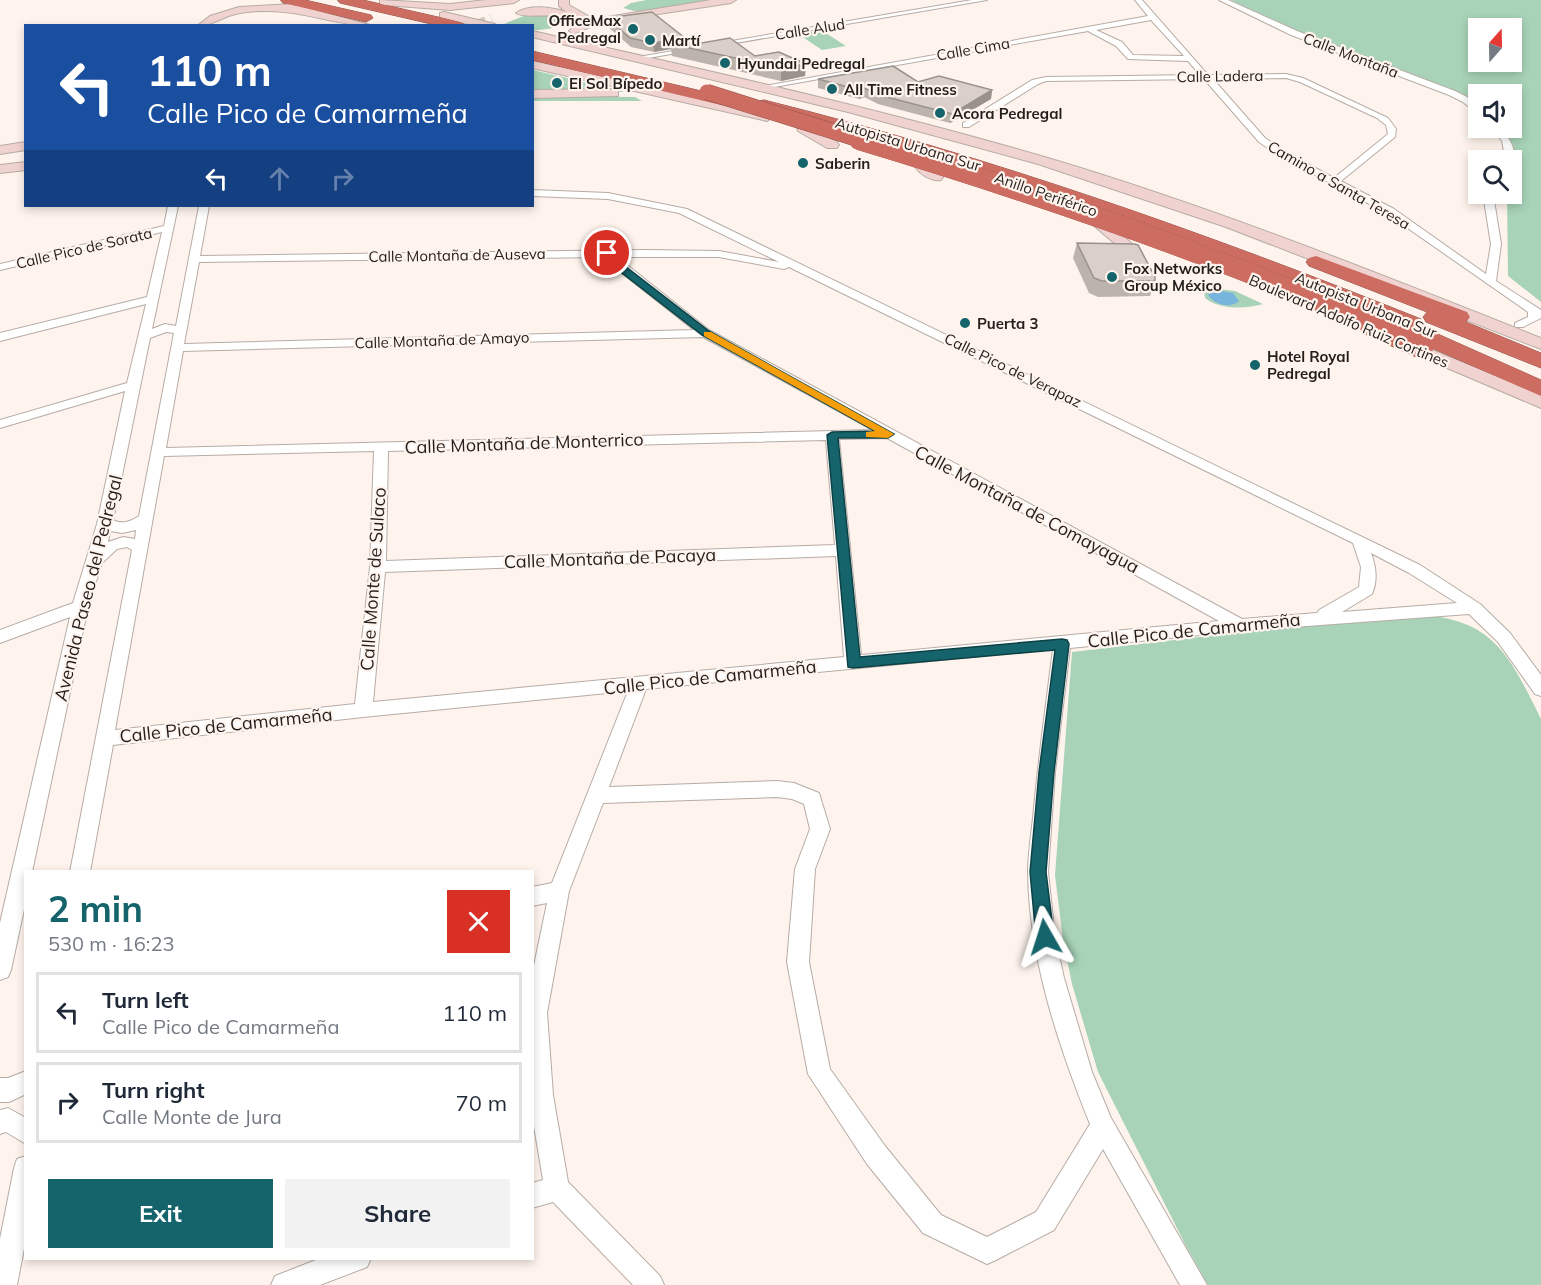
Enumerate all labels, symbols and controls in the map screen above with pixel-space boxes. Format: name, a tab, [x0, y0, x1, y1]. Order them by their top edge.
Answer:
place label: OfficeMax Pedregal	[548, 11, 622, 47]
street label: Calle Alud	[774, 14, 846, 44]
north arrow	[1468, 18, 1522, 72]
map controls	[1468, 18, 1522, 204]
marker: OfficeMax Pedregal	[626, 22, 640, 36]
street label: Calle Montaña	[1301, 28, 1401, 82]
place label: Martí	[662, 31, 701, 50]
marker: Martí	[643, 33, 657, 47]
street label: Calle Cima	[935, 33, 1011, 65]
text: 110 m	[147, 44, 272, 97]
icon: left	[48, 48, 126, 126]
place label: Hyundai Pedregal	[737, 54, 865, 73]
marker: Hyundai Pedregal	[718, 56, 732, 70]
street label: Calle Ladera	[1176, 66, 1264, 86]
place label: El Sol Bípedo	[569, 74, 663, 93]
marker: El Sol Bípedo	[550, 76, 564, 90]
place label: All Time Fitness	[844, 80, 957, 99]
marker: All Time Fitness	[825, 82, 839, 96]
button: sound	[1468, 84, 1522, 138]
text: Calle Pico de Camarmeña	[147, 96, 468, 130]
place label: Acora Pedregal	[952, 104, 1062, 123]
marker: Acora Pedregal	[933, 106, 947, 120]
street label: Autopista Urbana Sur	[833, 113, 984, 175]
street label: Camino a Santa Teresa	[1264, 136, 1414, 234]
button: search	[1468, 150, 1522, 204]
place label: Saberin	[815, 154, 870, 173]
marker: Saberin	[796, 156, 810, 170]
icon: left	[200, 162, 233, 195]
icon: ahead	[263, 162, 296, 195]
icon: right	[326, 162, 359, 195]
street label: Anillo Periférico	[992, 168, 1100, 220]
street label: Calle Pico de Sorata	[14, 223, 154, 273]
pin	[581, 227, 632, 278]
icon: arrive	[590, 236, 623, 269]
street label: Calle Montaña de Auseva	[368, 244, 546, 266]
place label: Fox Networks Group México	[1124, 259, 1222, 295]
street label: Autopista Urbana Sur	[1292, 268, 1440, 342]
marker: Fox Networks Group México	[1105, 270, 1119, 284]
street label: Boulevard Adolfo Ruiz Cortines	[1246, 270, 1452, 372]
place label: Puerta 3	[977, 314, 1038, 333]
marker: Puerta 3	[958, 316, 972, 330]
street label: Calle Montaña de Amayo	[354, 327, 530, 353]
street label: Calle Pico de Verapaz	[941, 329, 1085, 412]
place label: Hotel Royal Pedregal	[1267, 347, 1350, 383]
marker: Hotel Royal Pedregal	[1248, 358, 1262, 372]
street label: Calle Montaña de Monterrico	[404, 427, 644, 459]
street label: Calle Montaña de Comayagua	[911, 440, 1143, 578]
street label: Avenida Paseo del Pedregal	[49, 472, 127, 704]
street label: Calle Monte de Sulaco	[355, 487, 391, 671]
street label: Calle Montaña de Pacaya	[503, 543, 717, 573]
street label: Calle Pico de Camarmeña	[1086, 607, 1302, 653]
street label: Calle Pico de Camarmeña	[602, 654, 818, 700]
street label: Calle Pico de Camarmeña	[118, 702, 334, 748]
text: 2 min	[48, 886, 143, 931]
button: close	[447, 890, 510, 953]
position arrow	[1013, 905, 1077, 969]
text: 530 m · 16:23	[48, 931, 174, 956]
text: Turn left	[102, 986, 189, 1014]
icon: left	[51, 996, 84, 1029]
text: 110 m	[442, 999, 507, 1027]
text: Calle Pico de Camarmeña	[102, 1014, 340, 1039]
text: Turn right	[102, 1076, 205, 1104]
icon: right	[51, 1086, 84, 1119]
text: 70 m	[456, 1089, 507, 1117]
text: Calle Monte de Jura	[102, 1104, 282, 1129]
button: Exit	[48, 1179, 273, 1248]
button: Share	[285, 1179, 510, 1248]

